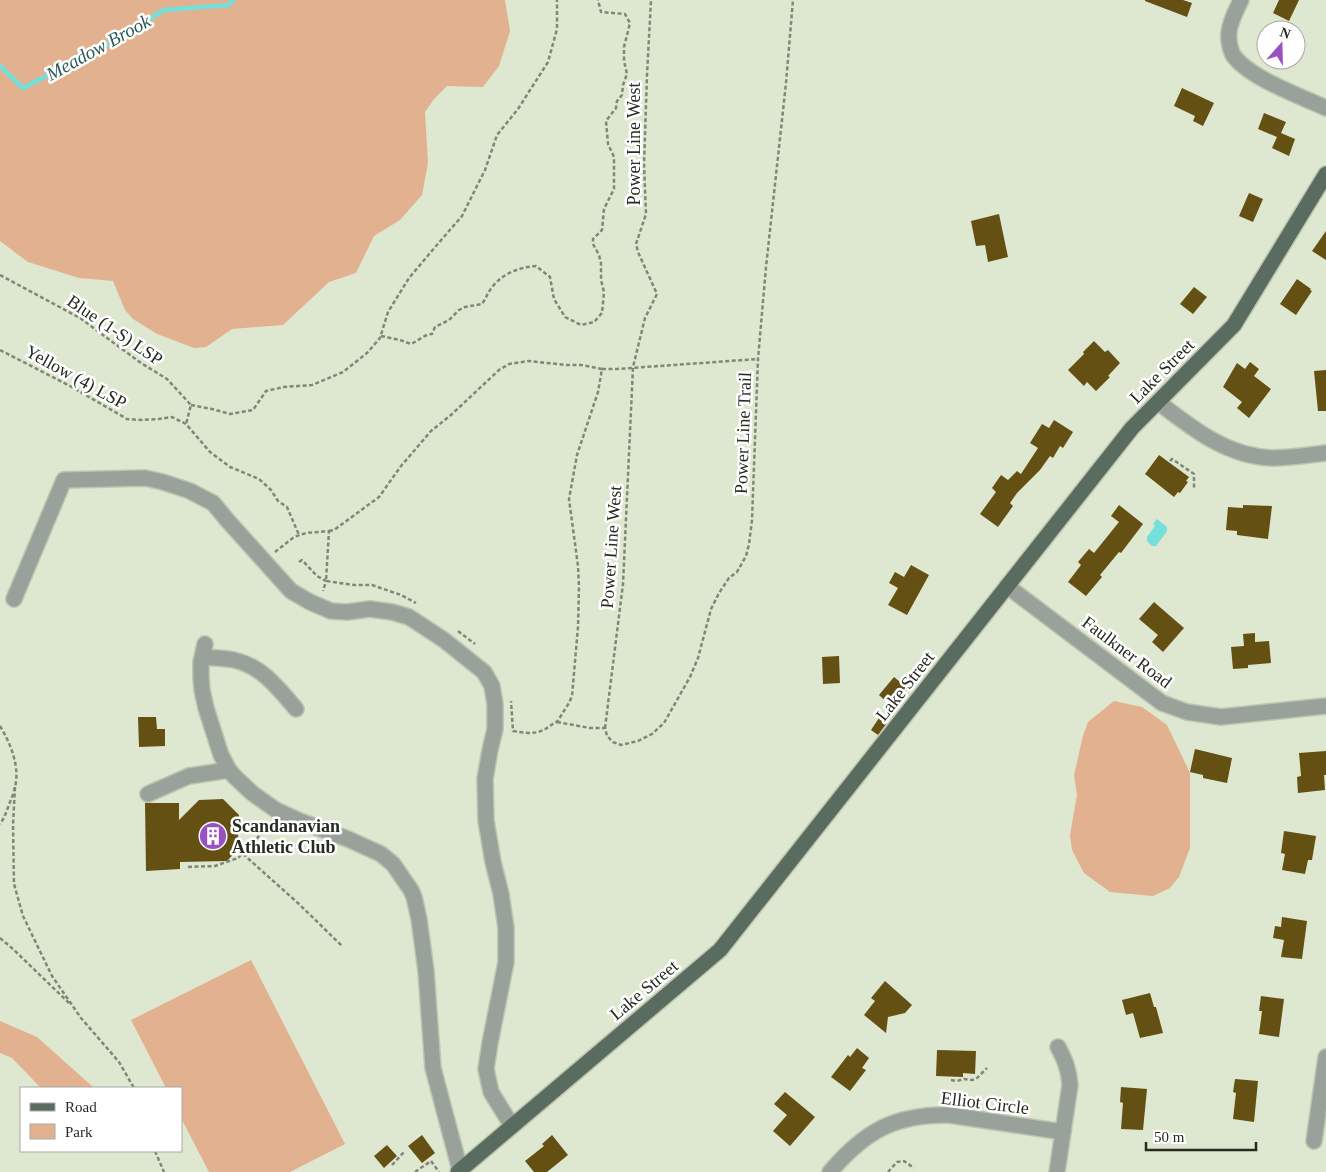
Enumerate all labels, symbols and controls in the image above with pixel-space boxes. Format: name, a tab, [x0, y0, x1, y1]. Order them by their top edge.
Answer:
water label: Meadow Brook	[42, 10, 155, 85]
north arrow	[1256, 20, 1306, 70]
text: N	[1278, 24, 1293, 42]
street label: Power Line West	[624, 82, 644, 206]
street label: Blue (1-S) LSP	[63, 291, 167, 370]
street label: Lake Street	[1126, 335, 1198, 407]
street label: Yellow (4) LSP	[22, 341, 130, 414]
street label: Power Line Trail	[731, 372, 755, 494]
street label: Power Line West	[597, 485, 625, 609]
street label: Faulkner Road	[1078, 612, 1176, 692]
street label: Lake Street	[872, 647, 938, 725]
place label: Scandanavian Athletic Club	[232, 816, 340, 857]
building icon: Scandanavian Athletic Club	[198, 821, 228, 851]
street label: Lake Street	[606, 956, 682, 1024]
legend	[20, 1087, 182, 1152]
street label: Elliot Circle	[940, 1088, 1030, 1118]
text: Road	[65, 1099, 97, 1115]
scale bar	[1146, 1120, 1256, 1152]
text: Park	[65, 1124, 93, 1140]
text: 50 m	[1154, 1129, 1185, 1145]

